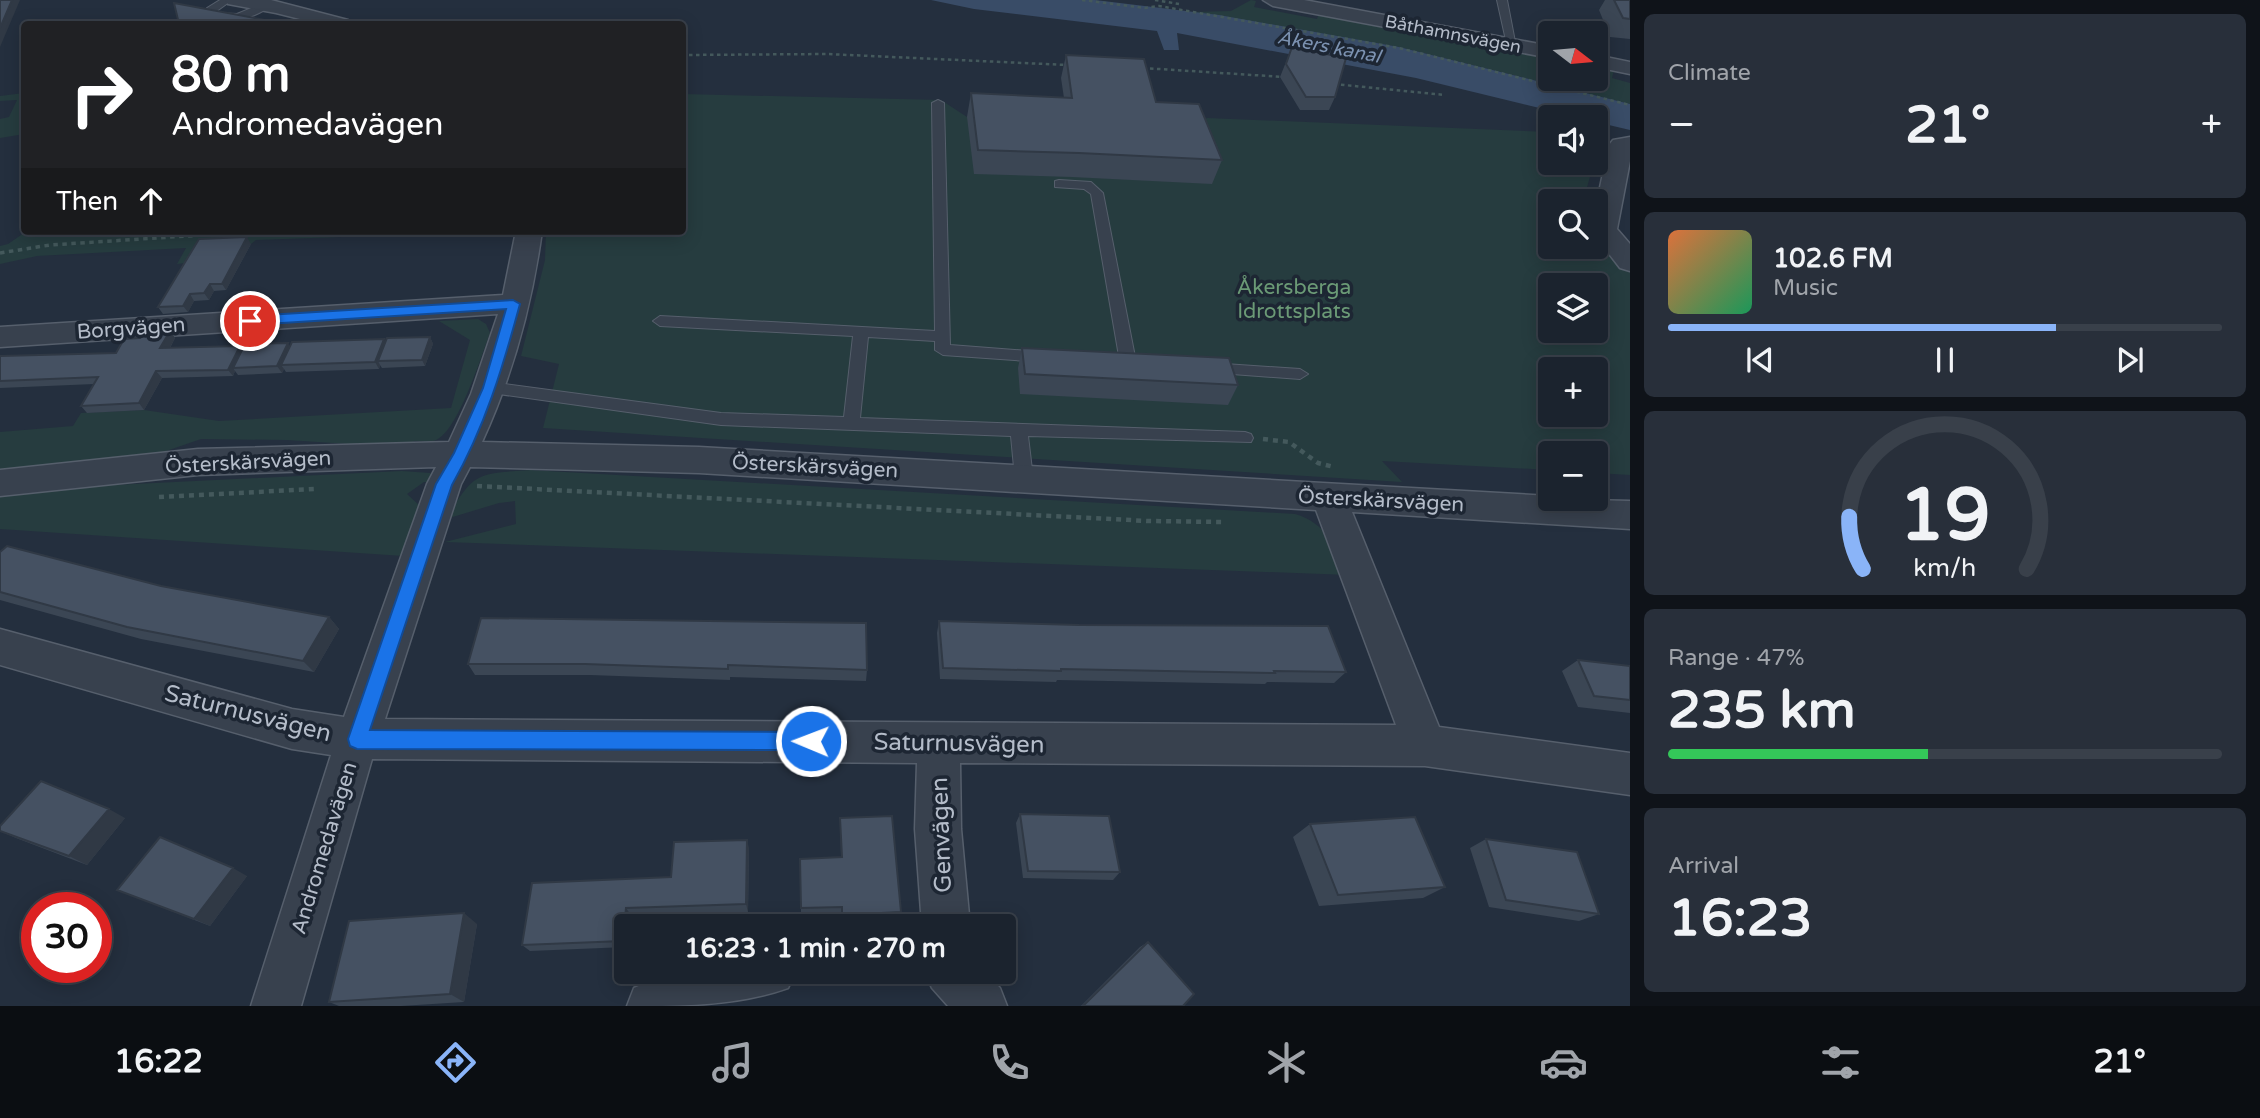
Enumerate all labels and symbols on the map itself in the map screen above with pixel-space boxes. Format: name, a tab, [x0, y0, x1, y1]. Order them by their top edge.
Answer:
street label: Båthamnsvägen	[1383, 10, 1523, 58]
north arrow	[1538, 21, 1608, 91]
water label: Åkers kanal	[1276, 25, 1384, 68]
park label: Åkersberga Idrottsplats	[1237, 275, 1351, 324]
pin	[220, 291, 280, 351]
street label: Borgvägen	[76, 312, 186, 345]
street label: Österskärsvägen	[164, 446, 332, 479]
street label: Österskärsvägen	[731, 450, 899, 483]
street label: Österskärsvägen	[1297, 484, 1465, 517]
street label: Saturnusvägen	[161, 679, 334, 748]
position arrow	[774, 704, 848, 778]
street label: Saturnusvägen	[873, 728, 1045, 759]
street label: Andromedavägen	[286, 759, 363, 937]
street label: Genvägen	[925, 777, 958, 893]
speed limit sign: 30	[21, 892, 112, 983]

